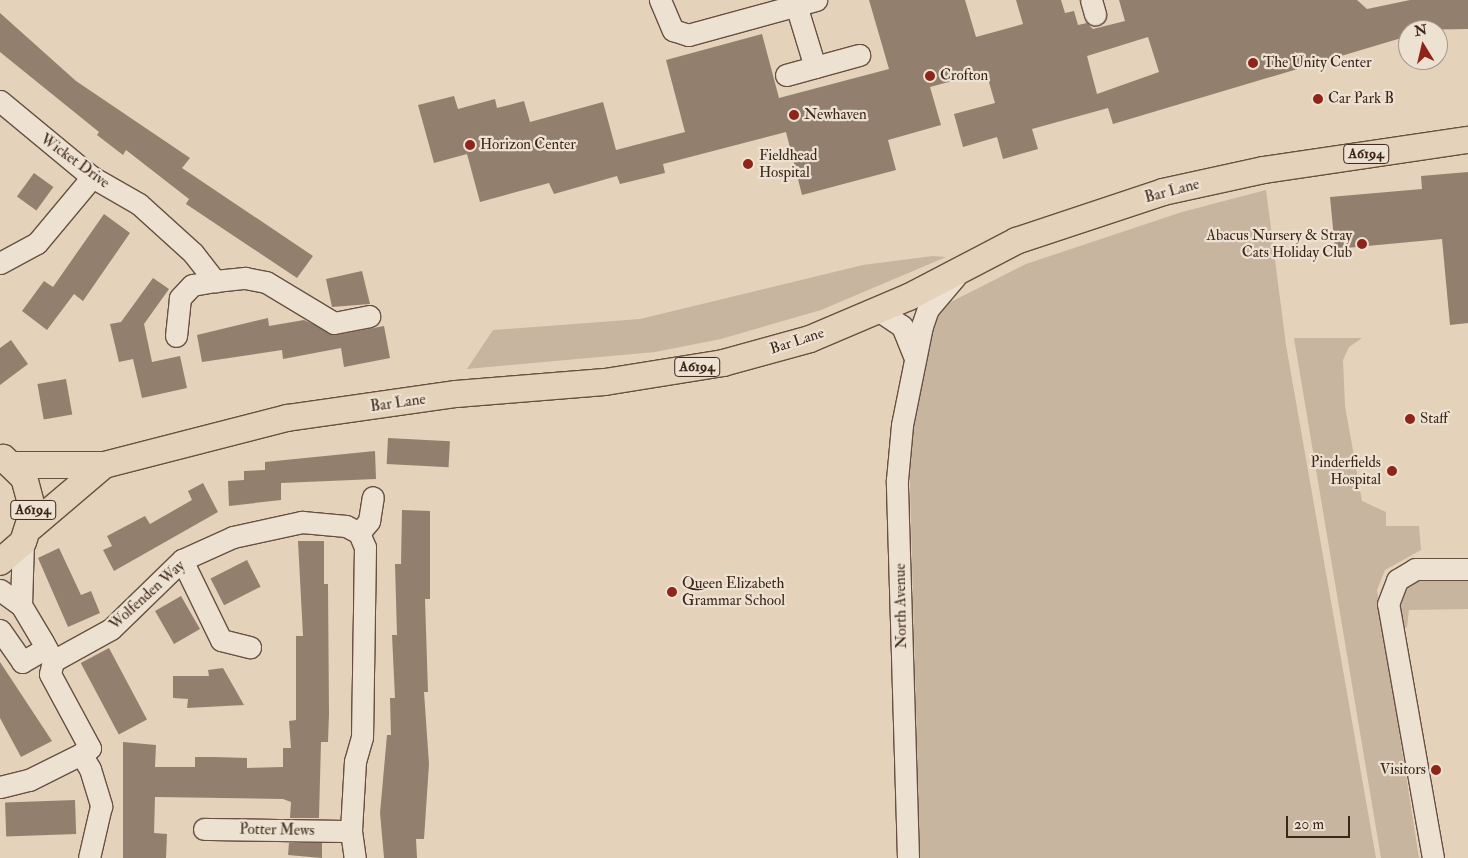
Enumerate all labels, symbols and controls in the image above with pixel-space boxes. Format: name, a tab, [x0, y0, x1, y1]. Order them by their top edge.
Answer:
north arrow	[1398, 20, 1448, 70]
text: N	[1413, 21, 1428, 40]
place label: The Unity Center	[1263, 54, 1372, 72]
marker: The Unity Center	[1247, 57, 1259, 69]
place label: Crofton	[940, 67, 988, 85]
marker: Crofton	[924, 70, 936, 82]
place label: Car Park B	[1328, 90, 1394, 108]
marker: Car Park B	[1312, 93, 1324, 105]
place label: Newhaven	[804, 106, 867, 124]
marker: Newhaven	[788, 109, 800, 121]
street label: Wicket Drive	[37, 130, 113, 192]
place label: Horizon Center	[480, 136, 576, 154]
marker: Horizon Center	[464, 139, 476, 151]
road number: A6194	[1342, 142, 1390, 166]
place label: Fieldhead Hospital	[759, 146, 817, 181]
marker: Fieldhead Hospital	[741, 157, 755, 171]
street label: Bar Lane	[1143, 175, 1201, 207]
place label: Abacus Nursery & Stray Cats Holiday Club	[1207, 226, 1352, 261]
marker: Abacus Nursery & Stray Cats Holiday Club	[1356, 238, 1368, 250]
street label: Bar Lane	[768, 324, 826, 358]
road number: A6194	[673, 356, 721, 378]
street label: Bar Lane	[369, 390, 427, 416]
place label: Staff	[1420, 410, 1448, 428]
marker: Staff	[1404, 413, 1416, 425]
place label: Pinderfields Hospital	[1311, 453, 1381, 488]
marker: Pinderfields Hospital	[1385, 464, 1399, 478]
road number: A6194	[9, 498, 57, 522]
street label: Wolfenden Way	[106, 557, 188, 633]
street label: North Avenue	[891, 563, 911, 649]
place label: Queen Elizabeth Grammar School	[682, 574, 785, 609]
marker: Queen Elizabeth Grammar School	[666, 586, 678, 598]
place label: Visitors	[1380, 761, 1426, 779]
marker: Visitors	[1430, 764, 1442, 776]
scale bar	[1288, 806, 1352, 838]
text: 20 m	[1294, 815, 1324, 834]
street label: Potter Mews	[239, 820, 315, 840]

